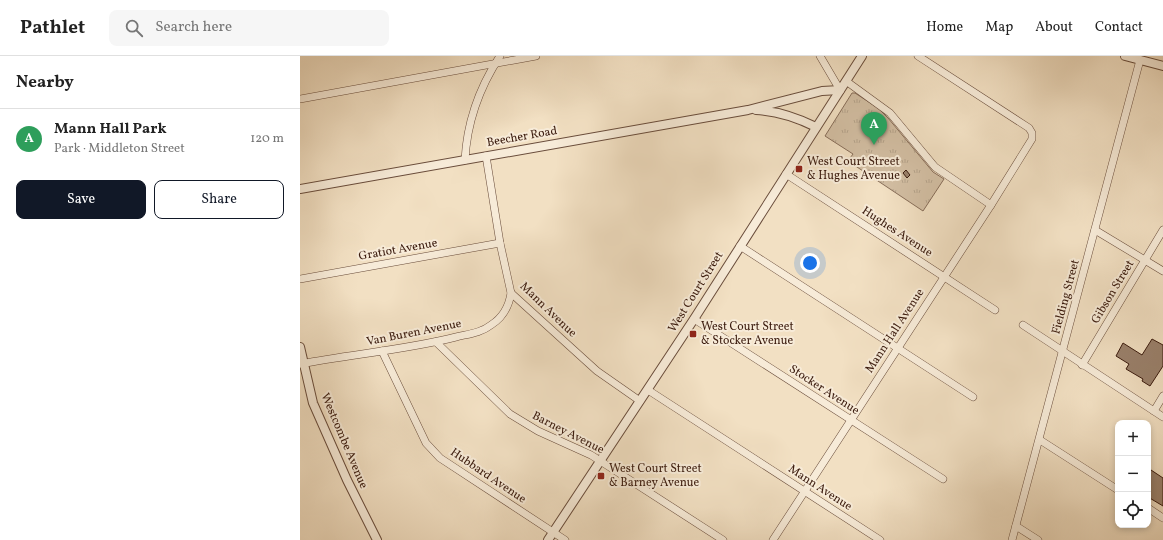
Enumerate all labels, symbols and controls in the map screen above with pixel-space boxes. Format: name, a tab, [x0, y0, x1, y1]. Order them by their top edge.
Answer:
search box	[109, 10, 389, 46]
text: Pathlet	[20, 15, 85, 41]
icon: search	[123, 17, 145, 39]
text: Search here	[155, 17, 232, 38]
text: Home	[926, 18, 963, 37]
text: Map	[985, 18, 1013, 37]
text: About	[1035, 18, 1073, 37]
text: Contact	[1095, 18, 1143, 37]
text: Nearby	[16, 71, 74, 94]
pin: A	[861, 112, 887, 145]
text: Mann Hall Park	[54, 119, 167, 140]
street label: Beecher Road	[486, 123, 559, 151]
text: A	[24, 130, 34, 148]
text: 120 m	[250, 130, 284, 148]
text: Park · Middleton Street	[54, 140, 185, 158]
place label: West Court Street & Hughes Avenue	[807, 154, 900, 184]
marker: West Court Street & Hughes Avenue	[794, 164, 804, 174]
button: Save	[16, 180, 146, 219]
button: Share	[154, 180, 284, 219]
street label: Hughes Avenue	[858, 203, 936, 261]
street label: Gratiot Avenue	[357, 235, 439, 265]
street label: West Court Street	[665, 248, 727, 336]
your location	[800, 253, 820, 273]
street label: Gibson Street	[1088, 257, 1138, 327]
street label: Fielding Street	[1048, 258, 1084, 336]
street label: Mann Avenue	[516, 279, 580, 341]
street label: Mann Hall Avenue	[862, 285, 928, 376]
street label: Van Buren Avenue	[365, 316, 463, 350]
place label: West Court Street & Stocker Avenue	[701, 319, 794, 349]
marker: West Court Street & Stocker Avenue	[688, 329, 698, 339]
street label: Stocker Avenue	[786, 361, 863, 419]
street label: Westcombe Avenue	[317, 391, 371, 491]
street label: Barney Avenue	[529, 408, 607, 458]
map controls	[1115, 420, 1151, 528]
button: +	[1115, 420, 1151, 456]
street label: Hubbard Avenue	[447, 445, 529, 507]
button: −	[1115, 456, 1151, 492]
place label: West Court Street & Barney Avenue	[609, 461, 702, 491]
street label: Mann Avenue	[785, 461, 855, 515]
marker: West Court Street & Barney Avenue	[596, 471, 606, 481]
button: locate	[1115, 492, 1151, 528]

